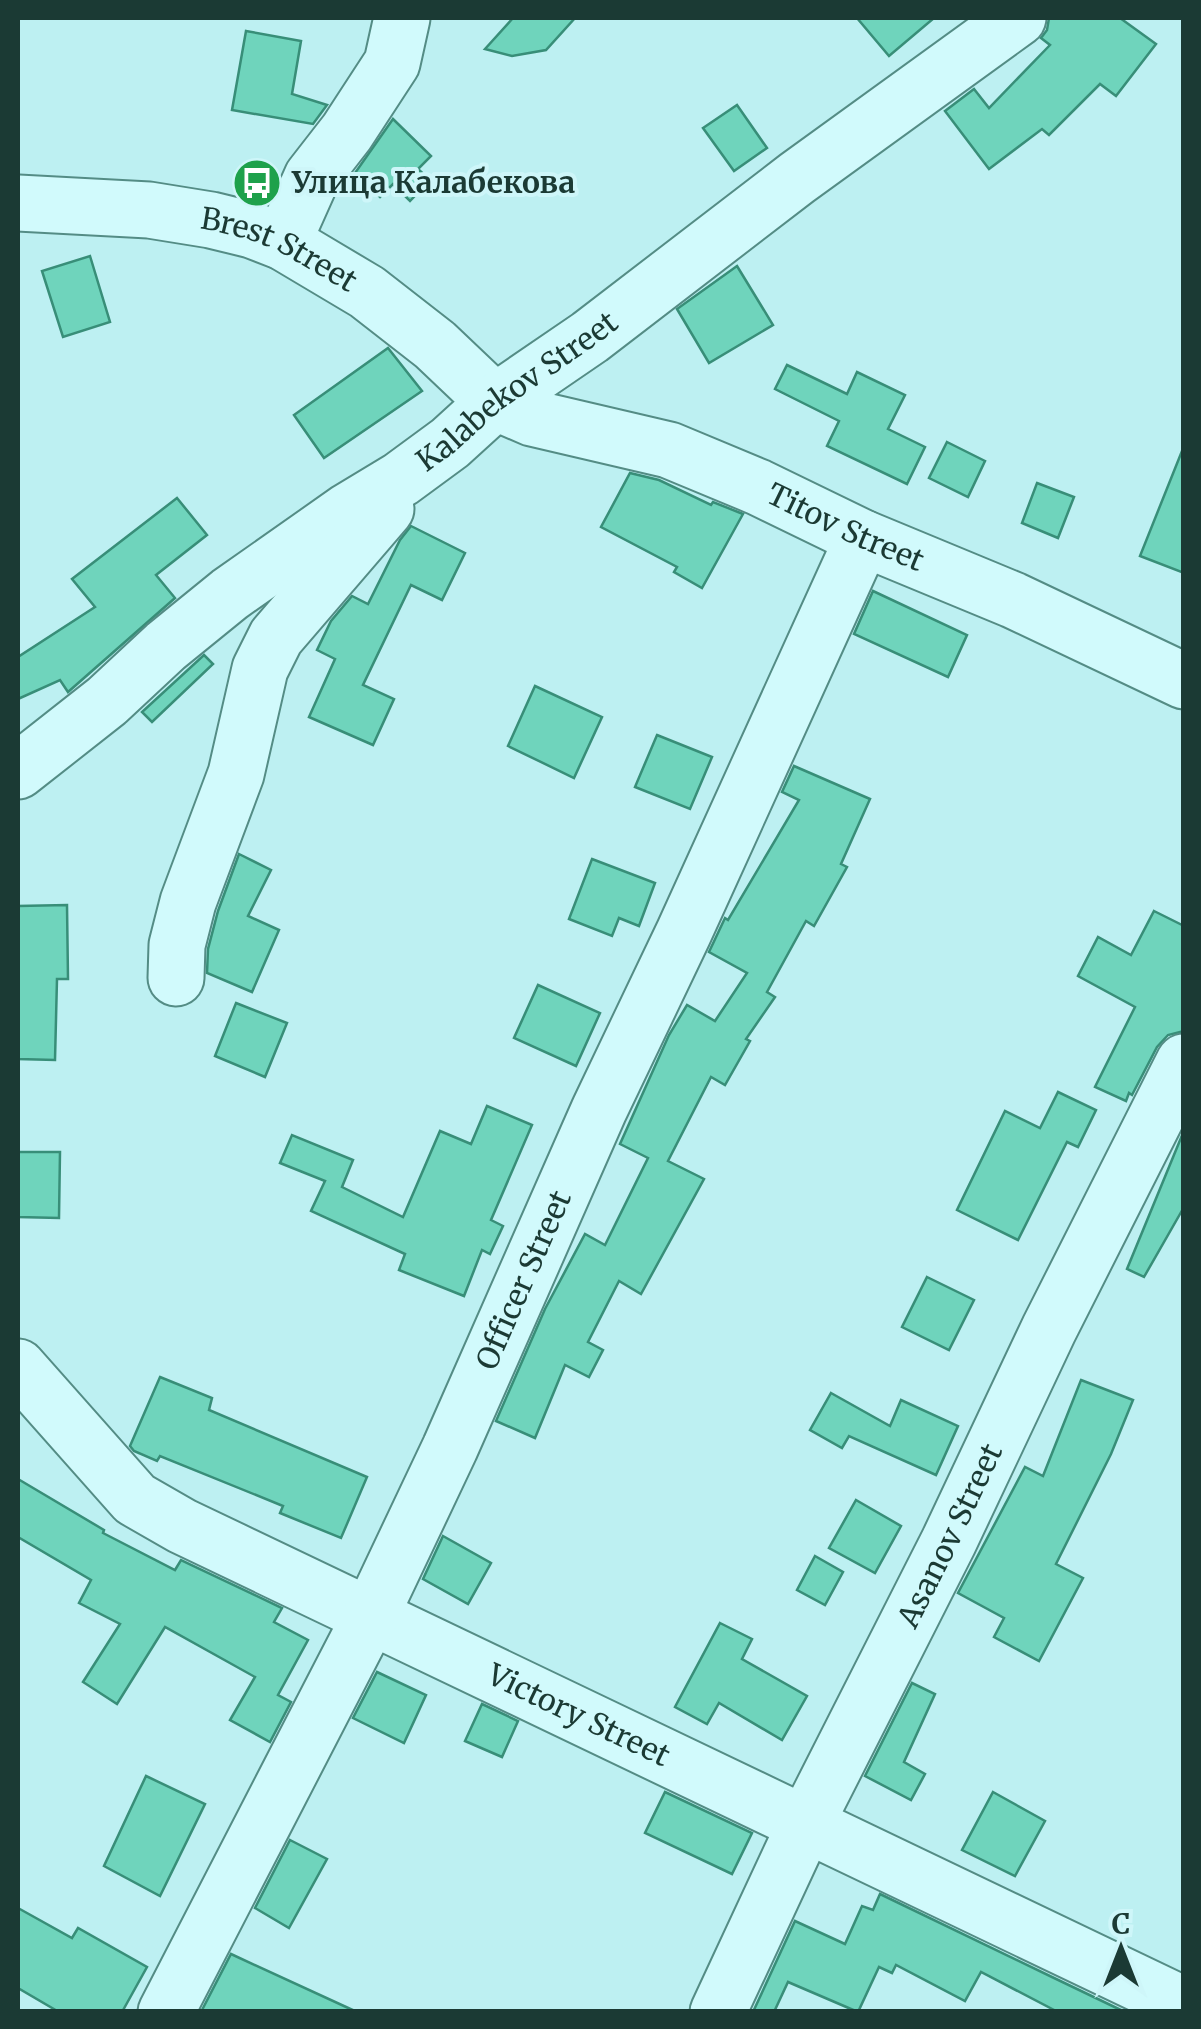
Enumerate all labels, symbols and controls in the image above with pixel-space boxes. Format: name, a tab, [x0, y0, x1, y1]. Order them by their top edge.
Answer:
bus stop icon: Улица Калабекова	[231, 157, 283, 209]
place label: Улица Калабекова	[291, 163, 576, 201]
street label: Brest Street	[198, 199, 364, 300]
street label: Kalabekov Street	[408, 303, 625, 479]
street label: Titov Street	[761, 474, 930, 579]
street label: Officer Street	[467, 1184, 579, 1375]
street label: Asanov Street	[888, 1437, 1010, 1634]
street label: Victory Street	[481, 1654, 676, 1774]
north arrow	[1071, 1899, 1171, 1999]
text: С	[1112, 1906, 1130, 1942]

